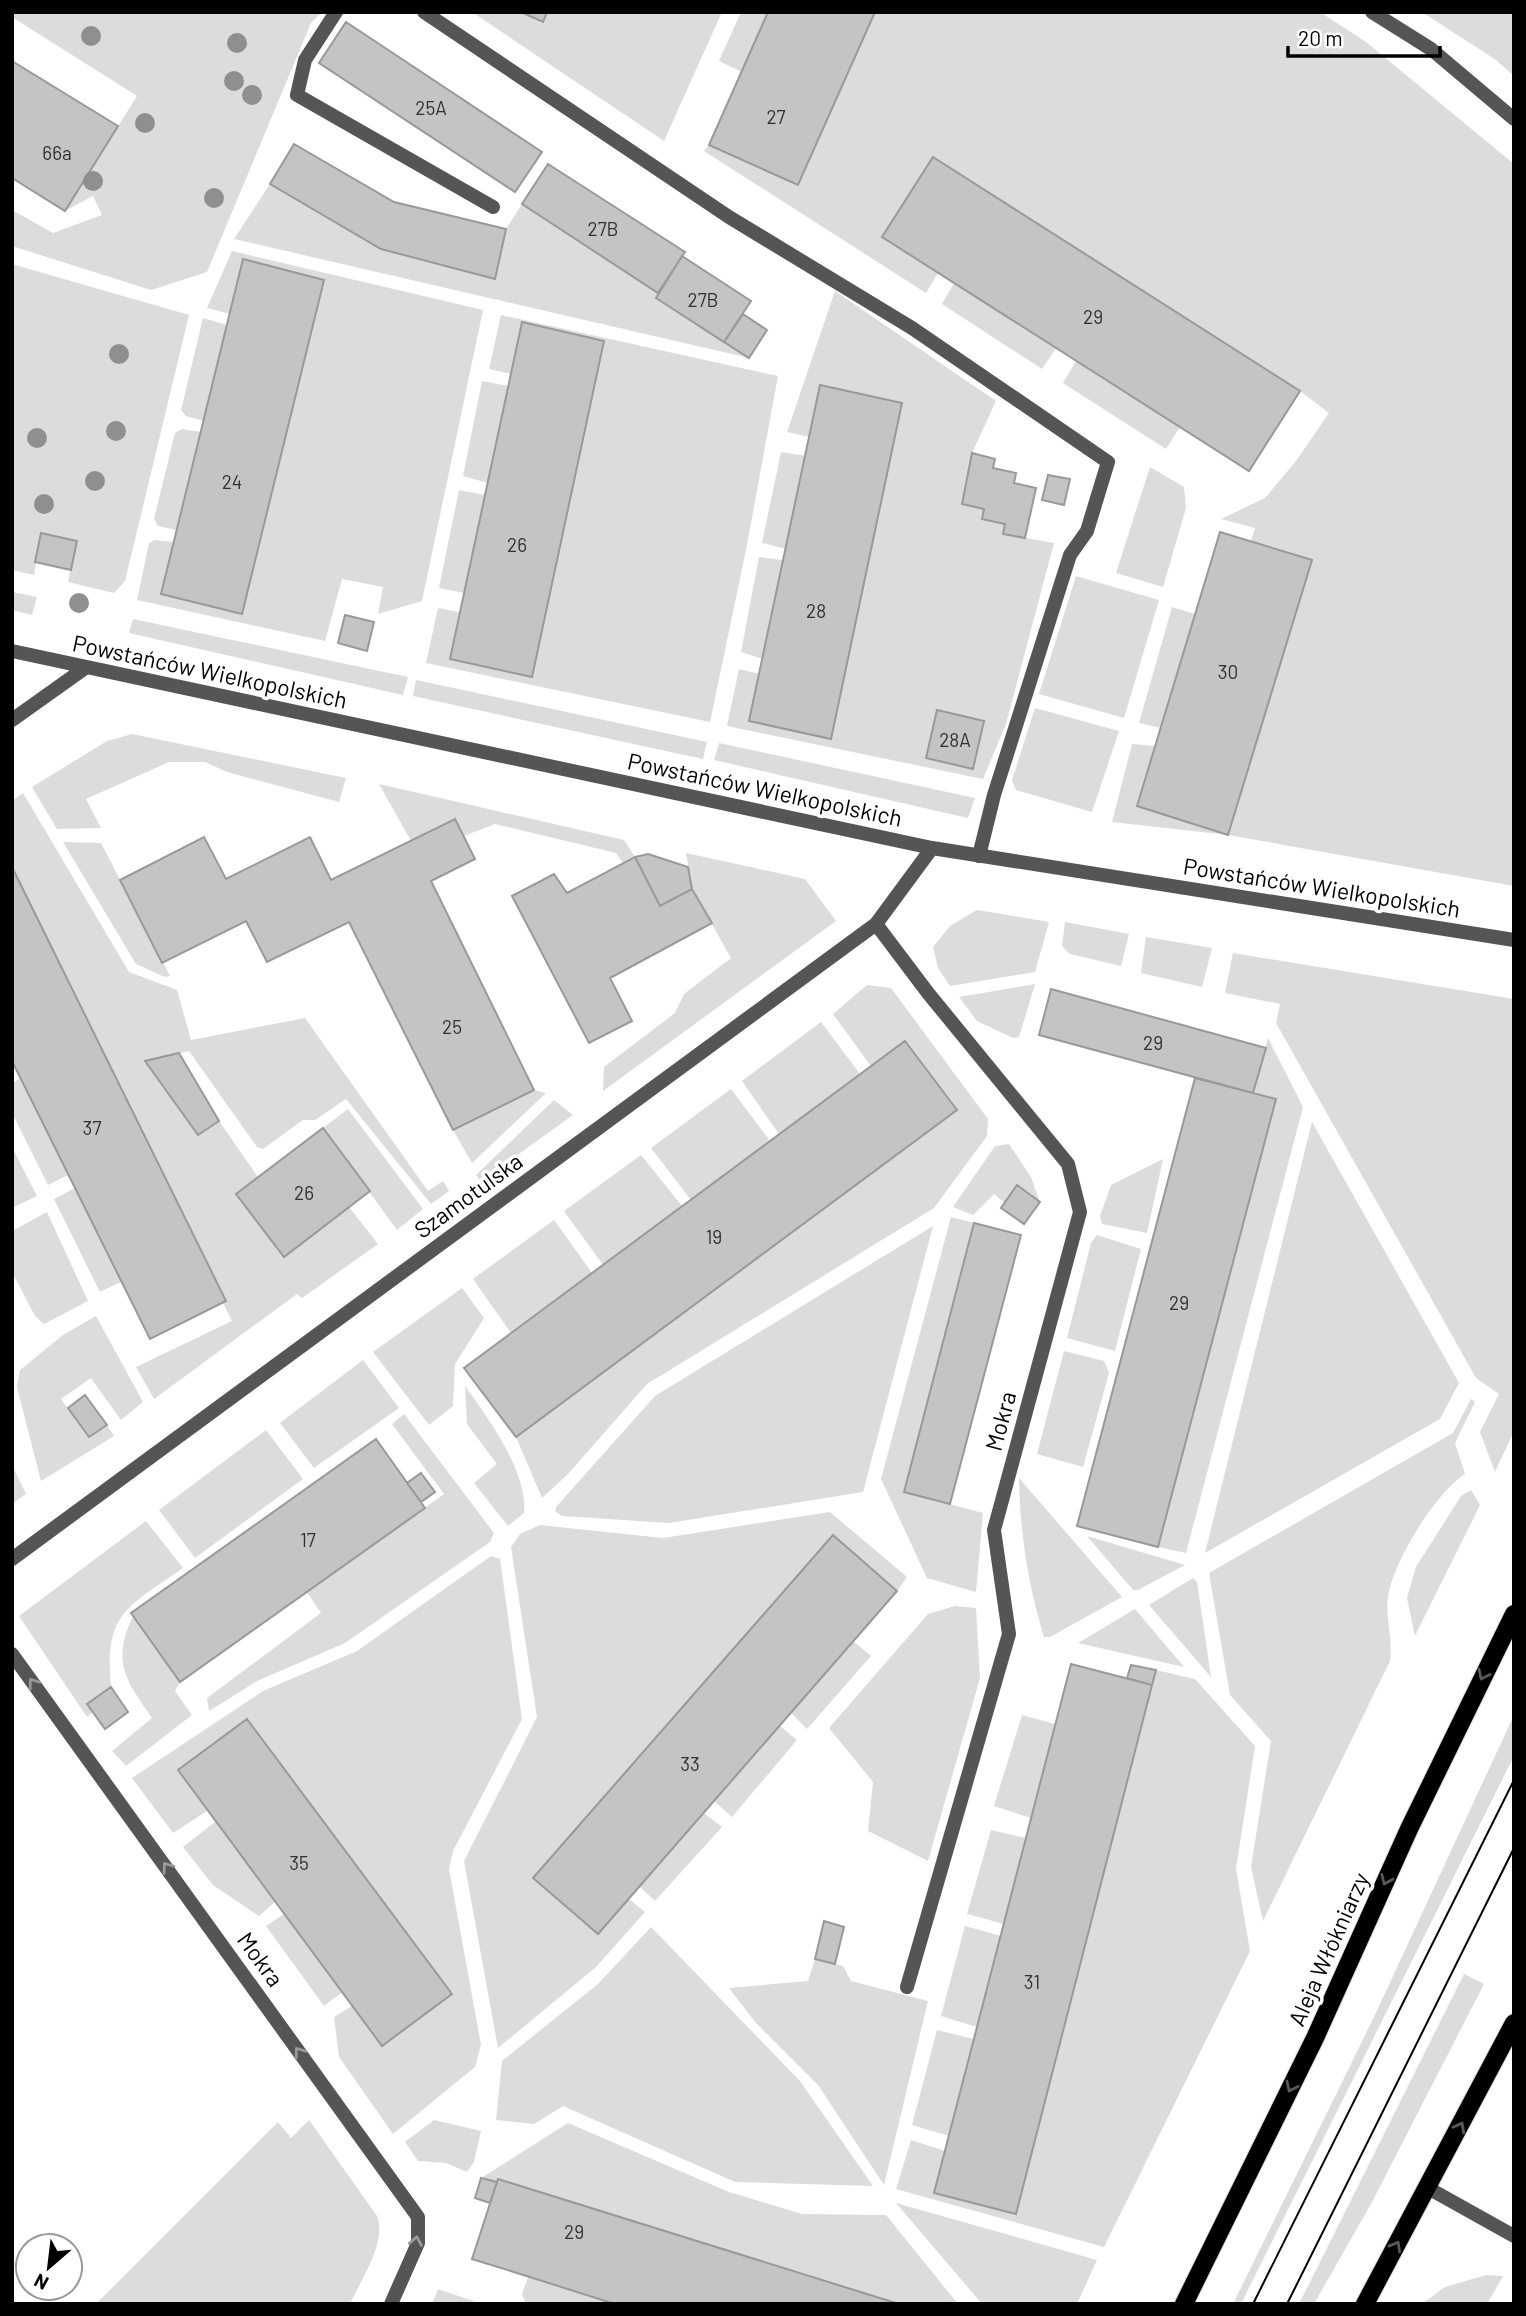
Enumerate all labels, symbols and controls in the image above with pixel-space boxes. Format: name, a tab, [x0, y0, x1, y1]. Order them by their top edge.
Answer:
scale bar	[1288, 14, 1440, 58]
text: 20 m	[1298, 25, 1343, 50]
house number: 25A	[415, 96, 447, 119]
house number: 27	[766, 105, 786, 128]
house number: 66a	[42, 141, 72, 164]
house number: 27B	[587, 217, 619, 240]
house number: 27B	[687, 288, 719, 311]
house number: 29	[1083, 305, 1103, 328]
house number: 24	[222, 470, 242, 493]
house number: 26	[507, 533, 527, 556]
house number: 28	[806, 599, 826, 622]
street label: Powstańców Wielkopolskich	[70, 628, 350, 714]
house number: 30	[1218, 660, 1238, 683]
house number: 28A	[939, 728, 971, 751]
street label: Powstańców Wielkopolskich	[625, 746, 905, 832]
street label: Powstańców Wielkopolskich	[1182, 851, 1462, 923]
house number: 25	[442, 1015, 462, 1038]
house number: 29	[1143, 1031, 1163, 1054]
house number: 37	[83, 1116, 101, 1139]
street label: Szamotulska	[408, 1146, 528, 1244]
house number: 26	[294, 1181, 314, 1204]
house number: 19	[706, 1225, 722, 1248]
house number: 29	[1169, 1291, 1189, 1314]
street label: Mokra	[979, 1388, 1021, 1454]
house number: 17	[300, 1528, 316, 1551]
one-way arrow	[1478, 1668, 1492, 1680]
one-way arrow	[29, 1678, 41, 1691]
house number: 33	[680, 1752, 700, 1775]
house number: 35	[289, 1851, 309, 1874]
one-way arrow	[162, 1862, 175, 1875]
street label: Aleja Włókniarzy	[1282, 1868, 1374, 2030]
one-way arrow	[1380, 1873, 1394, 1886]
street label: Mokra	[232, 1926, 290, 1992]
house number: 31	[1024, 1970, 1040, 1993]
one-way arrow	[295, 2047, 307, 2060]
one-way arrow	[1285, 2080, 1299, 2092]
one-way arrow	[1452, 2122, 1465, 2135]
house number: 29	[564, 2220, 584, 2243]
north arrow	[14, 2232, 84, 2302]
one-way arrow	[408, 2235, 423, 2247]
one-way arrow	[1388, 2241, 1402, 2253]
text: N	[30, 2269, 52, 2296]

